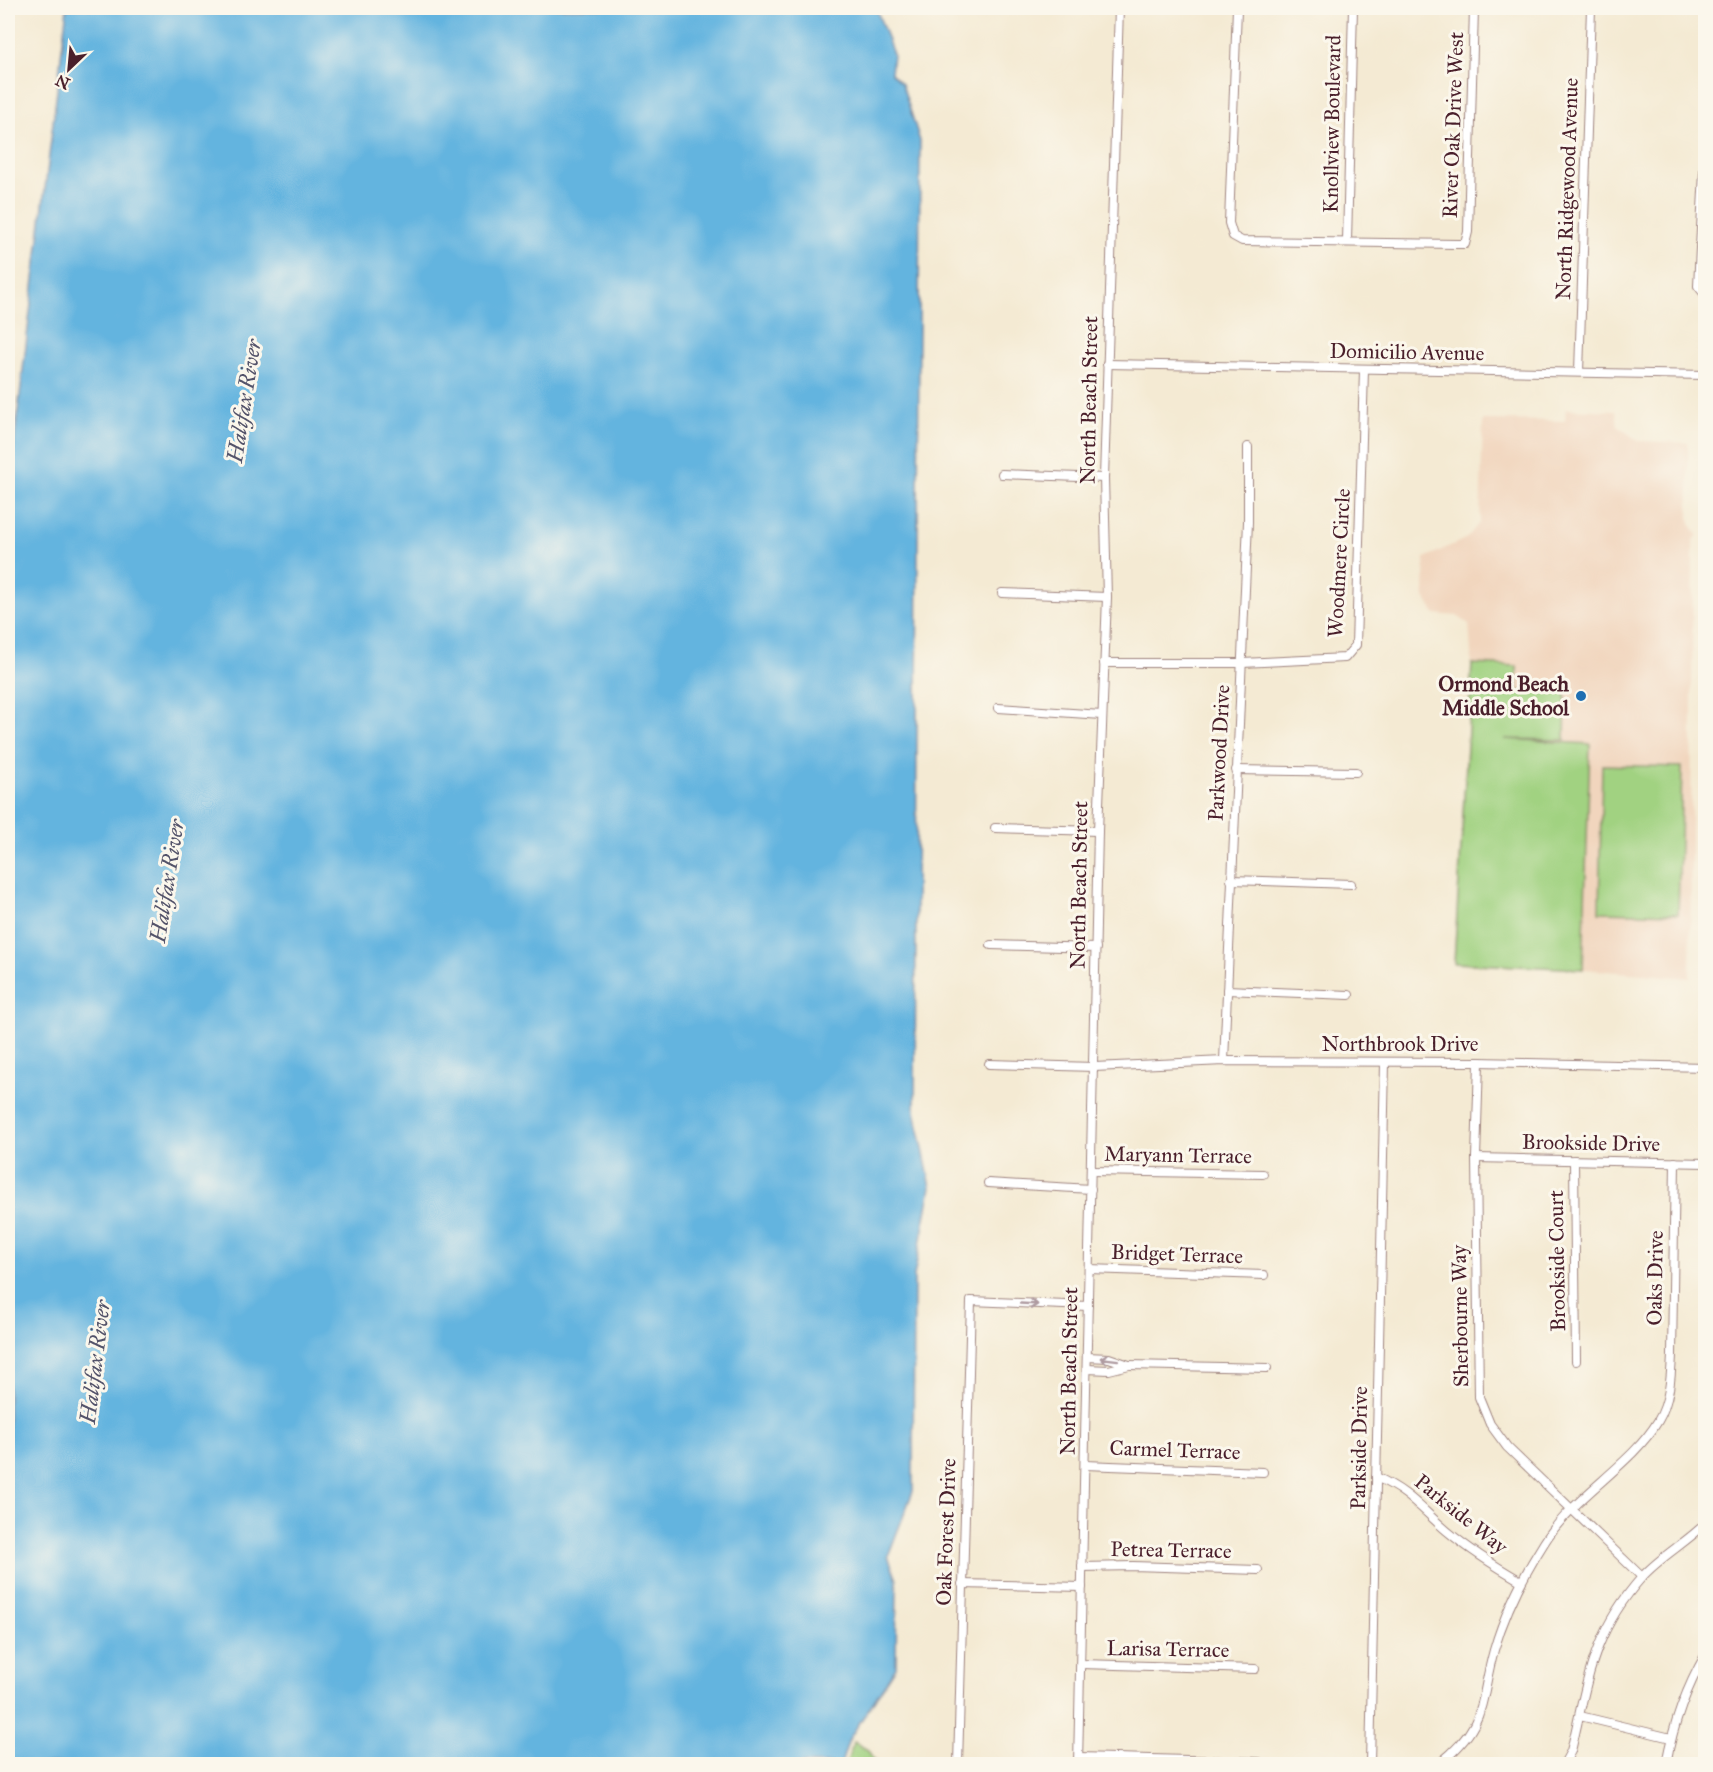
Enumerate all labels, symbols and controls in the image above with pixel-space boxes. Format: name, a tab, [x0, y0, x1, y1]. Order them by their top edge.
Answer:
street label: River Oak Drive West	[1437, 31, 1469, 219]
street label: Knollview Boulevard	[1317, 34, 1347, 213]
north arrow	[39, 39, 99, 99]
text: N	[52, 70, 73, 94]
street label: North Ridgewood Avenue	[1550, 77, 1584, 301]
street label: North Beach Street	[1075, 315, 1103, 484]
water label: Halifax River	[221, 336, 267, 466]
street label: Domicilio Avenue	[1329, 338, 1485, 366]
street label: Woodmere Circle	[1322, 487, 1356, 638]
place label: Ormond Beach Middle School	[1438, 671, 1570, 721]
street label: Parkwood Drive	[1202, 684, 1236, 822]
marker: Ormond Beach Middle School	[1574, 689, 1588, 703]
street label: North Beach Street	[1065, 800, 1093, 969]
water label: Halifax River	[144, 816, 190, 946]
street label: Northbrook Drive	[1321, 1031, 1479, 1057]
street label: Brookside Drive	[1522, 1129, 1661, 1157]
street label: Maryann Terrace	[1104, 1141, 1252, 1169]
street label: Brookside Court	[1543, 1190, 1571, 1332]
street label: Oaks Drive	[1641, 1230, 1669, 1326]
street label: Bridget Terrace	[1111, 1239, 1244, 1269]
street label: Sherbourne Way	[1446, 1243, 1474, 1387]
street label: North Beach Street	[1055, 1286, 1083, 1455]
water label: Halifax River	[74, 1297, 116, 1426]
one-way arrow	[1019, 1298, 1039, 1309]
one-way arrow	[1100, 1353, 1119, 1364]
street label: Parkside Drive	[1345, 1386, 1373, 1510]
street label: Carmel Terrace	[1109, 1435, 1241, 1465]
street label: Oak Forest Drive	[930, 1457, 962, 1606]
street label: Parkside Way	[1409, 1468, 1514, 1560]
street label: Petrea Terrace	[1110, 1536, 1232, 1564]
street label: Larisa Terrace	[1106, 1635, 1230, 1663]

